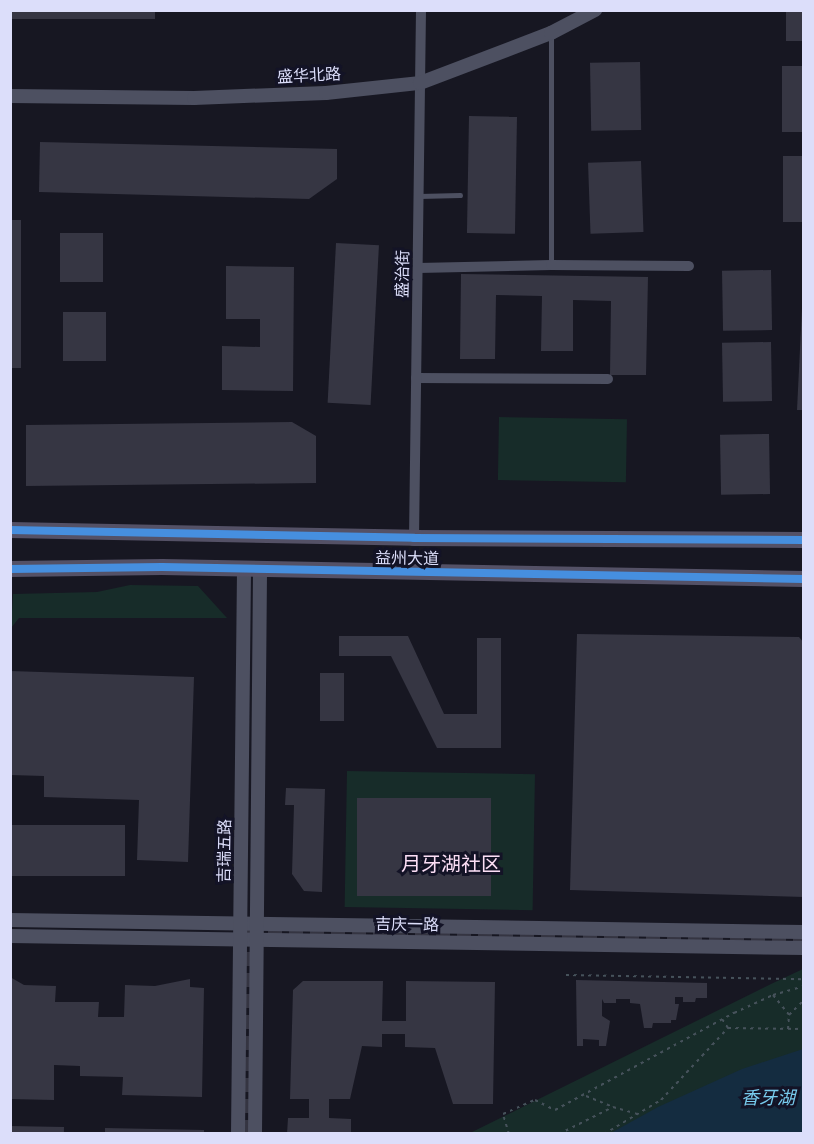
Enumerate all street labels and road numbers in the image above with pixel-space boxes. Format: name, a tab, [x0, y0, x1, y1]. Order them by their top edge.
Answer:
street label: 盛华北路	[277, 65, 341, 87]
street label: 盛治街	[393, 250, 413, 298]
street label: 益州大道	[375, 549, 439, 569]
street label: 吉瑞五路	[215, 819, 235, 883]
street label: 吉庆一路	[375, 915, 439, 935]

